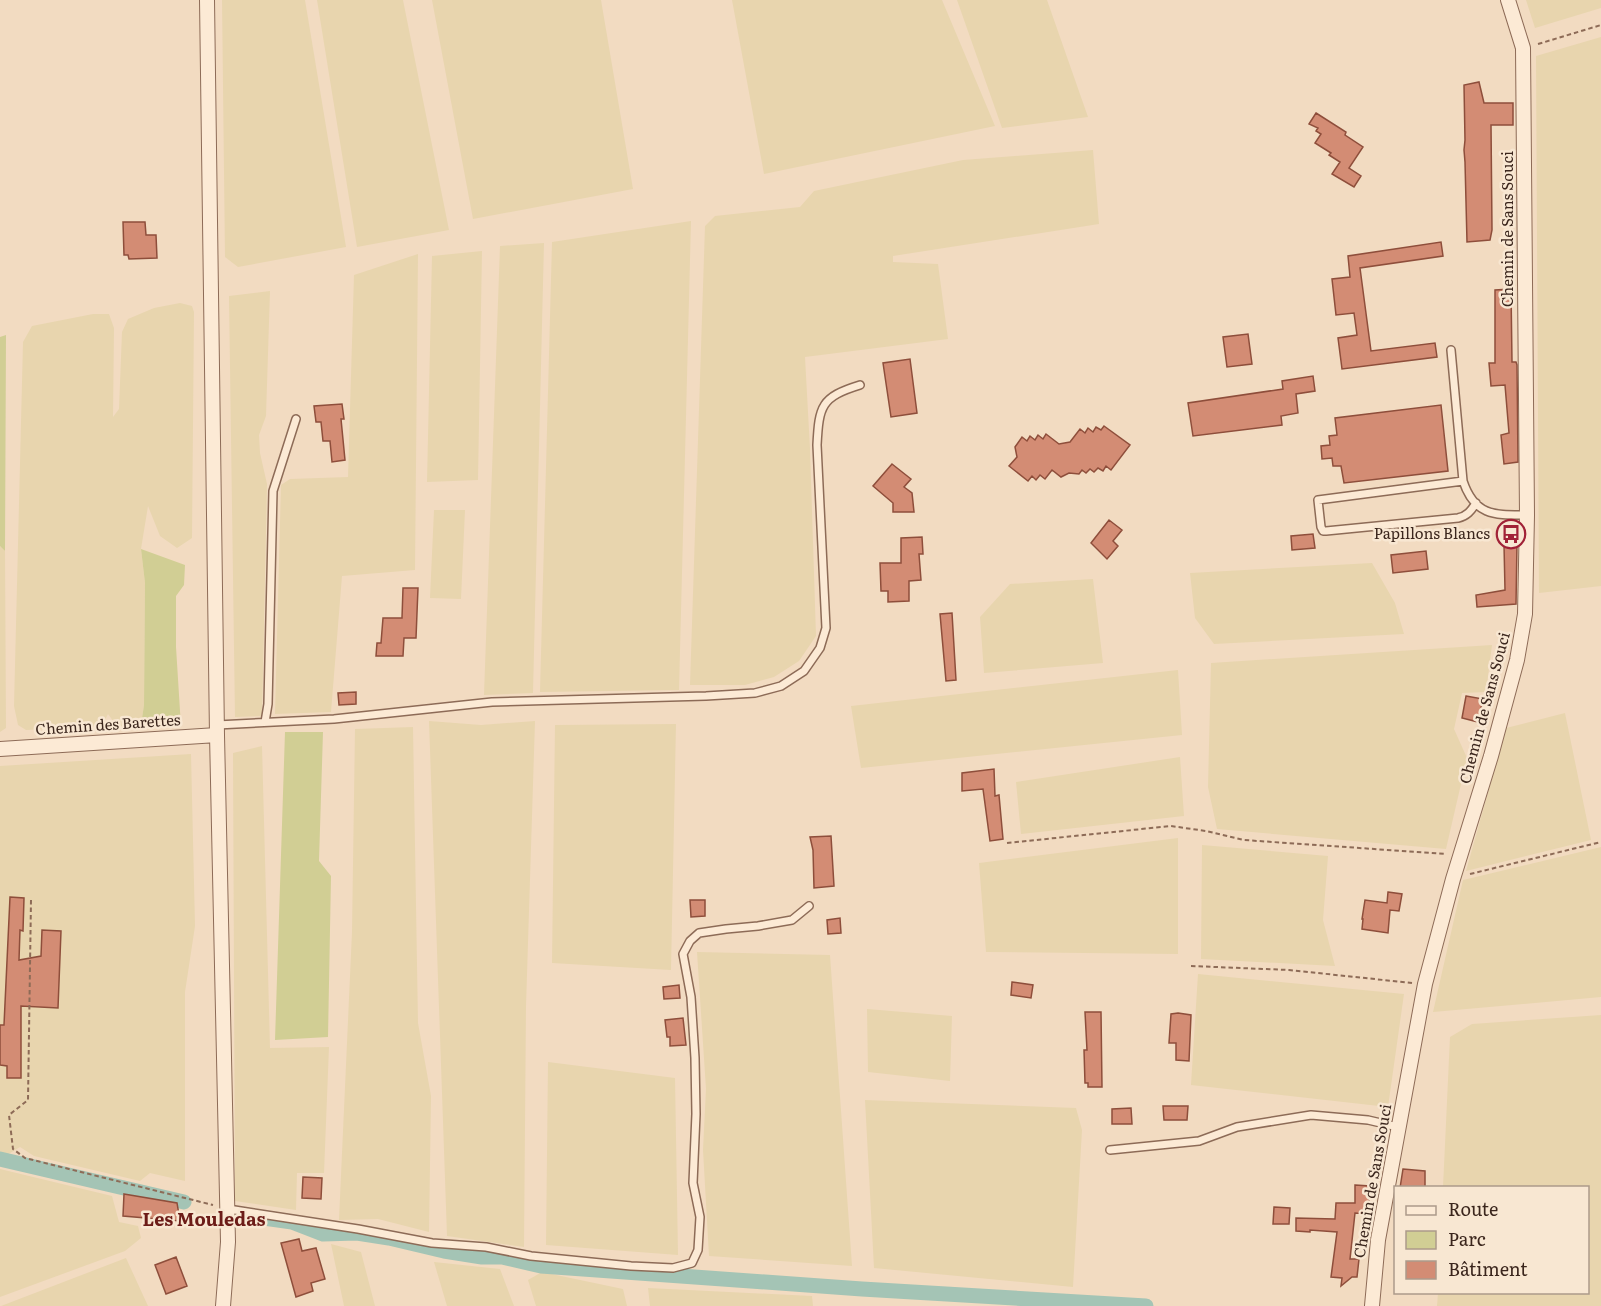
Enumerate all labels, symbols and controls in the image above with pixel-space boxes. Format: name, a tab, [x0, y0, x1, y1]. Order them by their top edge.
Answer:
street label: Chemin de Sans Souci	[1495, 151, 1518, 307]
bus stop icon: Papillons Blancs	[1495, 518, 1527, 550]
place label: Papillons Blancs	[1374, 521, 1490, 544]
street label: Chemin de Sans Souci	[1452, 629, 1515, 786]
street label: Chemin des Barettes	[35, 707, 181, 740]
street label: Chemin de Sans Souci	[1347, 1102, 1396, 1260]
legend	[1394, 1186, 1589, 1294]
text: Route	[1448, 1195, 1498, 1222]
district label: Les Mouledas	[143, 1205, 265, 1232]
text: Parc	[1448, 1225, 1486, 1252]
text: Bâtiment	[1448, 1255, 1528, 1282]

